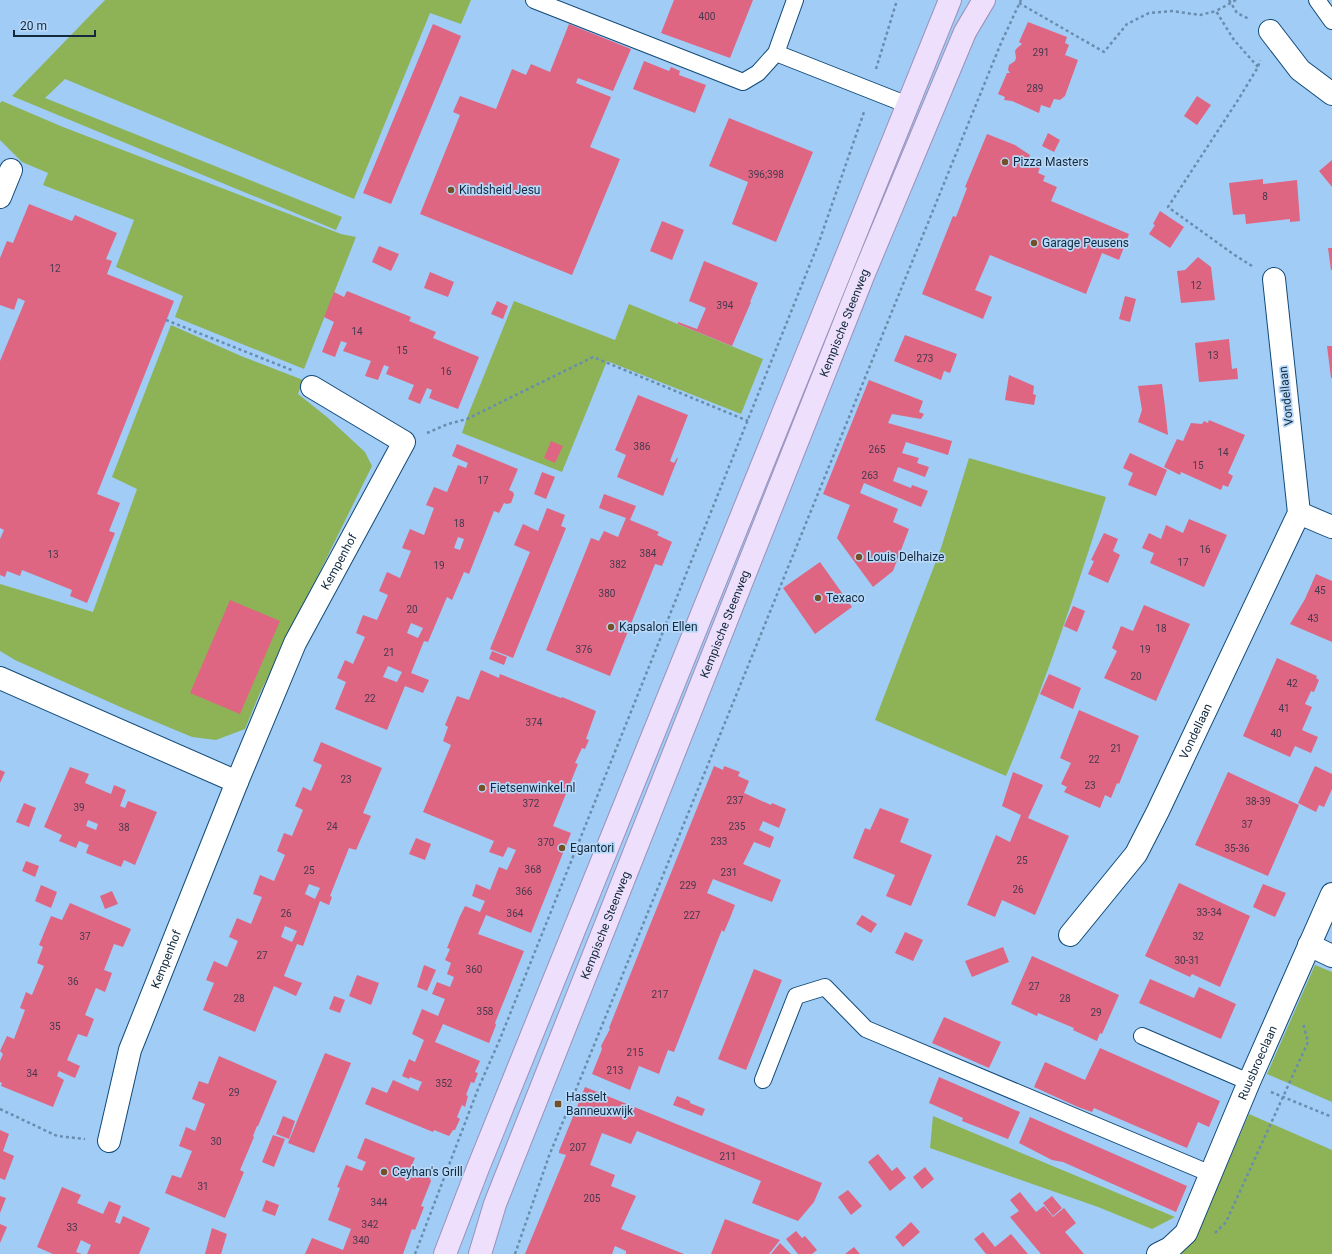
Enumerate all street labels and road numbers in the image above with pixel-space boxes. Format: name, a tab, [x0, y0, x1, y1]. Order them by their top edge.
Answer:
street label: Kempische Steenweg	[817, 267, 872, 379]
street label: Vondellaan	[1276, 366, 1296, 426]
street label: Kempenhof	[318, 531, 360, 592]
street label: Kempische Steenweg	[697, 568, 753, 680]
street label: Vondellaan	[1177, 701, 1215, 761]
street label: Kempische Steenweg	[578, 869, 633, 981]
street label: Kempenhof	[148, 927, 184, 991]
street label: Ruusbroeclaan	[1235, 1023, 1280, 1102]

